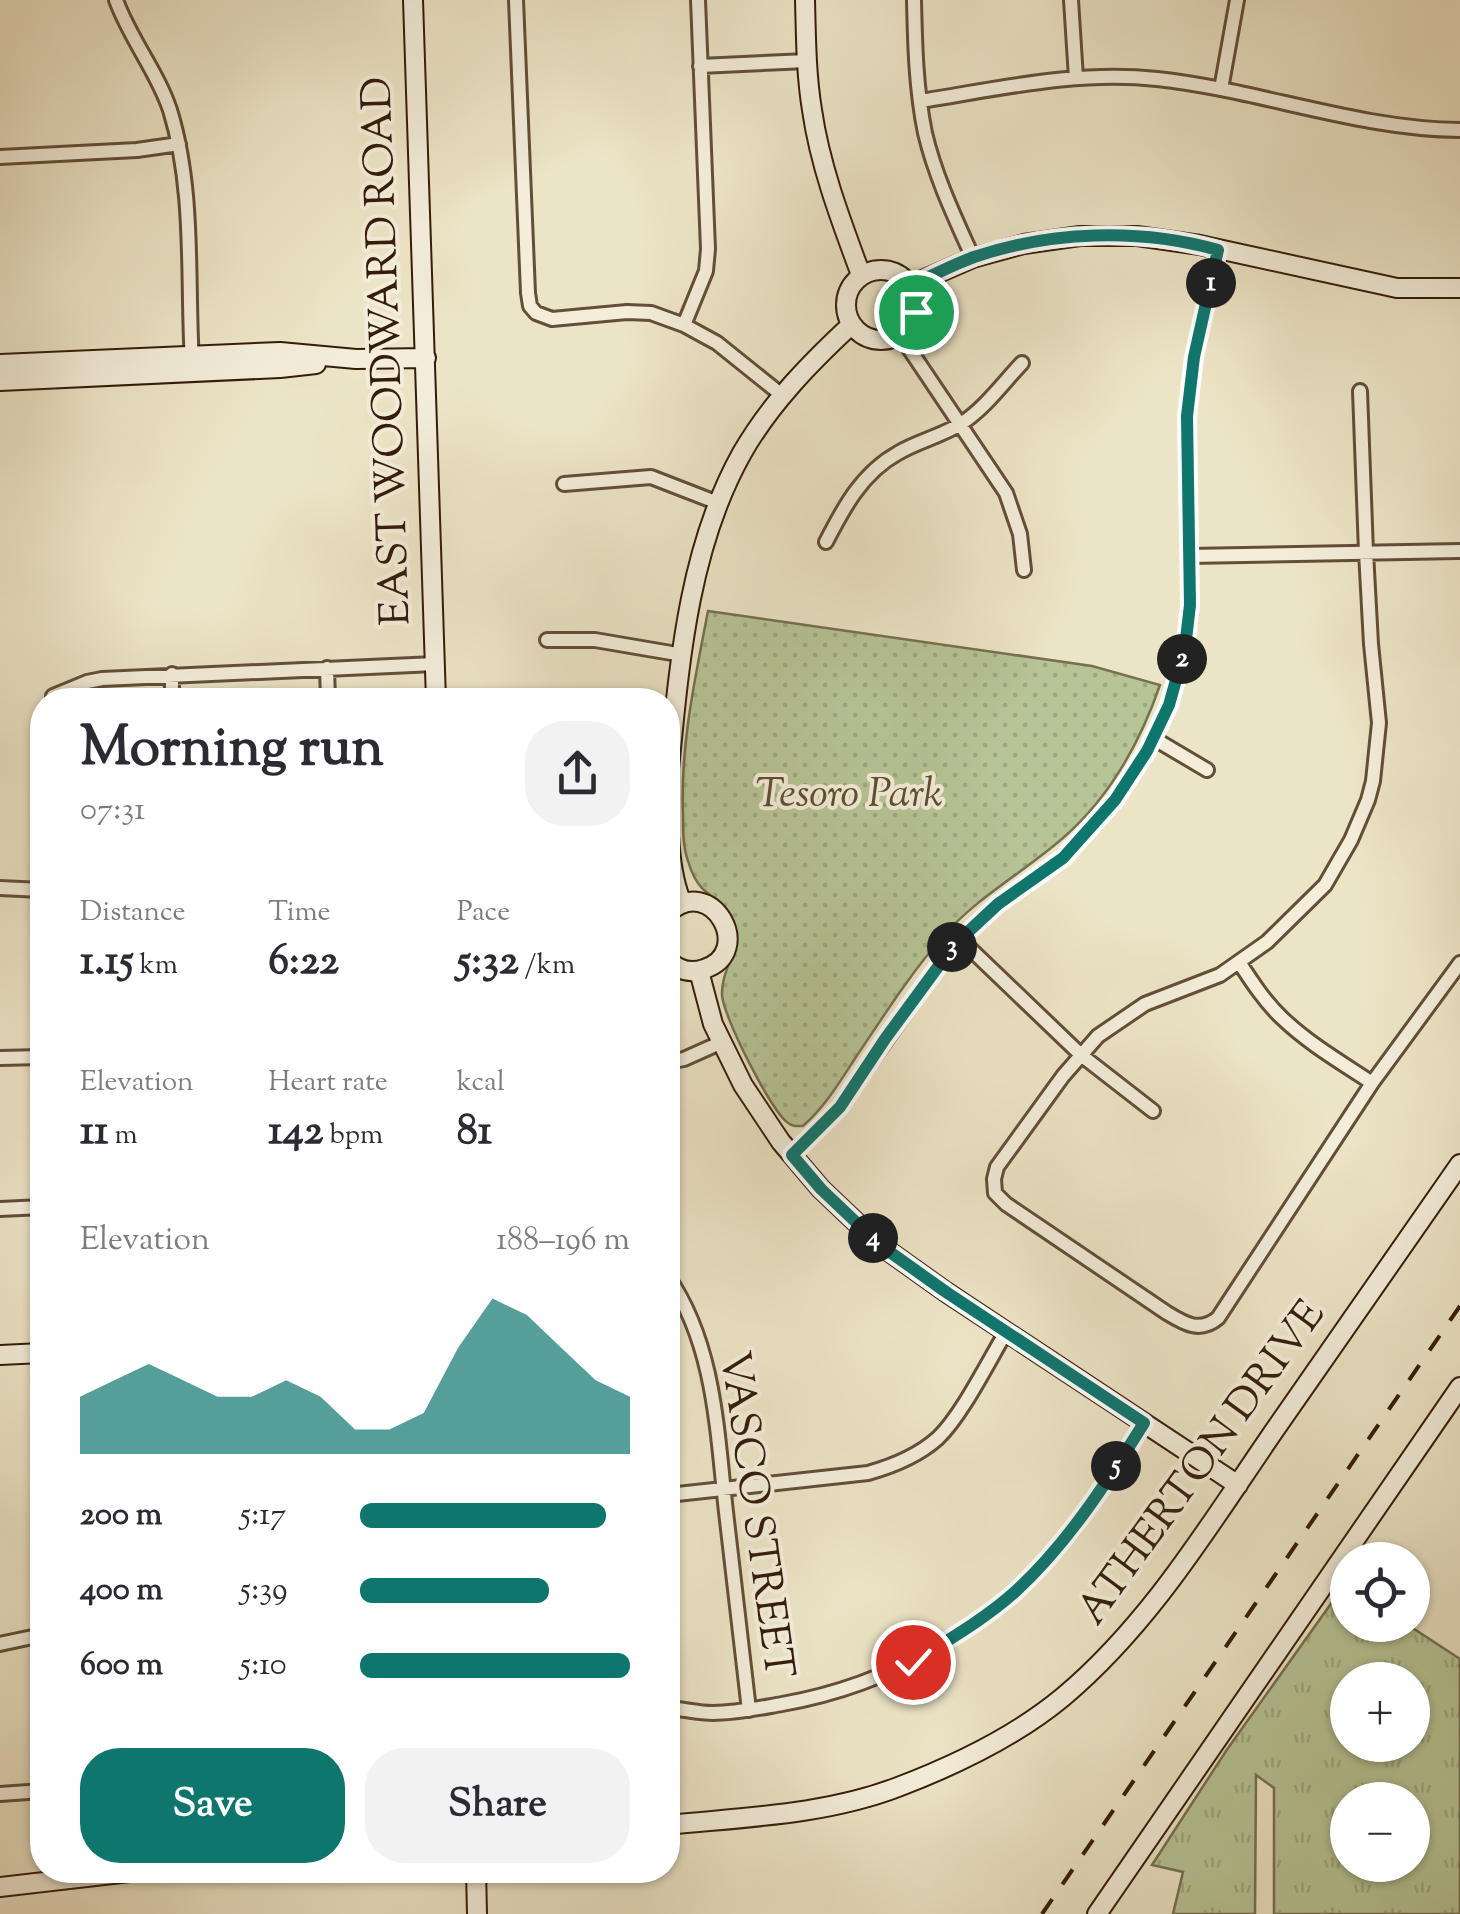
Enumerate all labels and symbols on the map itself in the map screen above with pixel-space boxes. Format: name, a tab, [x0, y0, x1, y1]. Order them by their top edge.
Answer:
street label: EAST WOODWARD ROAD	[349, 75, 429, 627]
pin: 1	[1186, 258, 1236, 308]
pin	[874, 270, 959, 355]
pin: 2	[1157, 634, 1207, 684]
park label: Tesoro Park	[756, 766, 943, 826]
pin: 3	[927, 922, 977, 972]
pin: 4	[848, 1213, 898, 1263]
street label: ATHERTON DRIVE	[1065, 1289, 1341, 1639]
street label: VASCO STREET	[701, 1347, 807, 1683]
pin: 5	[1091, 1441, 1141, 1491]
pin	[871, 1620, 956, 1705]

